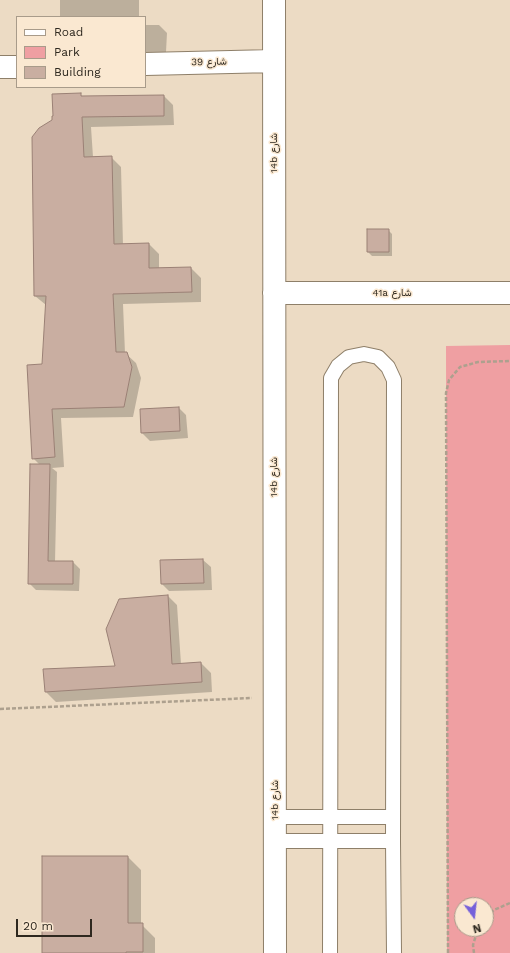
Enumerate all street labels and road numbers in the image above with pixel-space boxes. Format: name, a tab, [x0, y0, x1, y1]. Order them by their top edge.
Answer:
street label: شارع 39	[191, 56, 227, 68]
street label: 14b شارع	[268, 133, 280, 173]
street label: 41a شارع	[372, 287, 412, 299]
street label: 14b شارع	[268, 457, 280, 497]
street label: 14b شارع	[269, 780, 281, 820]

